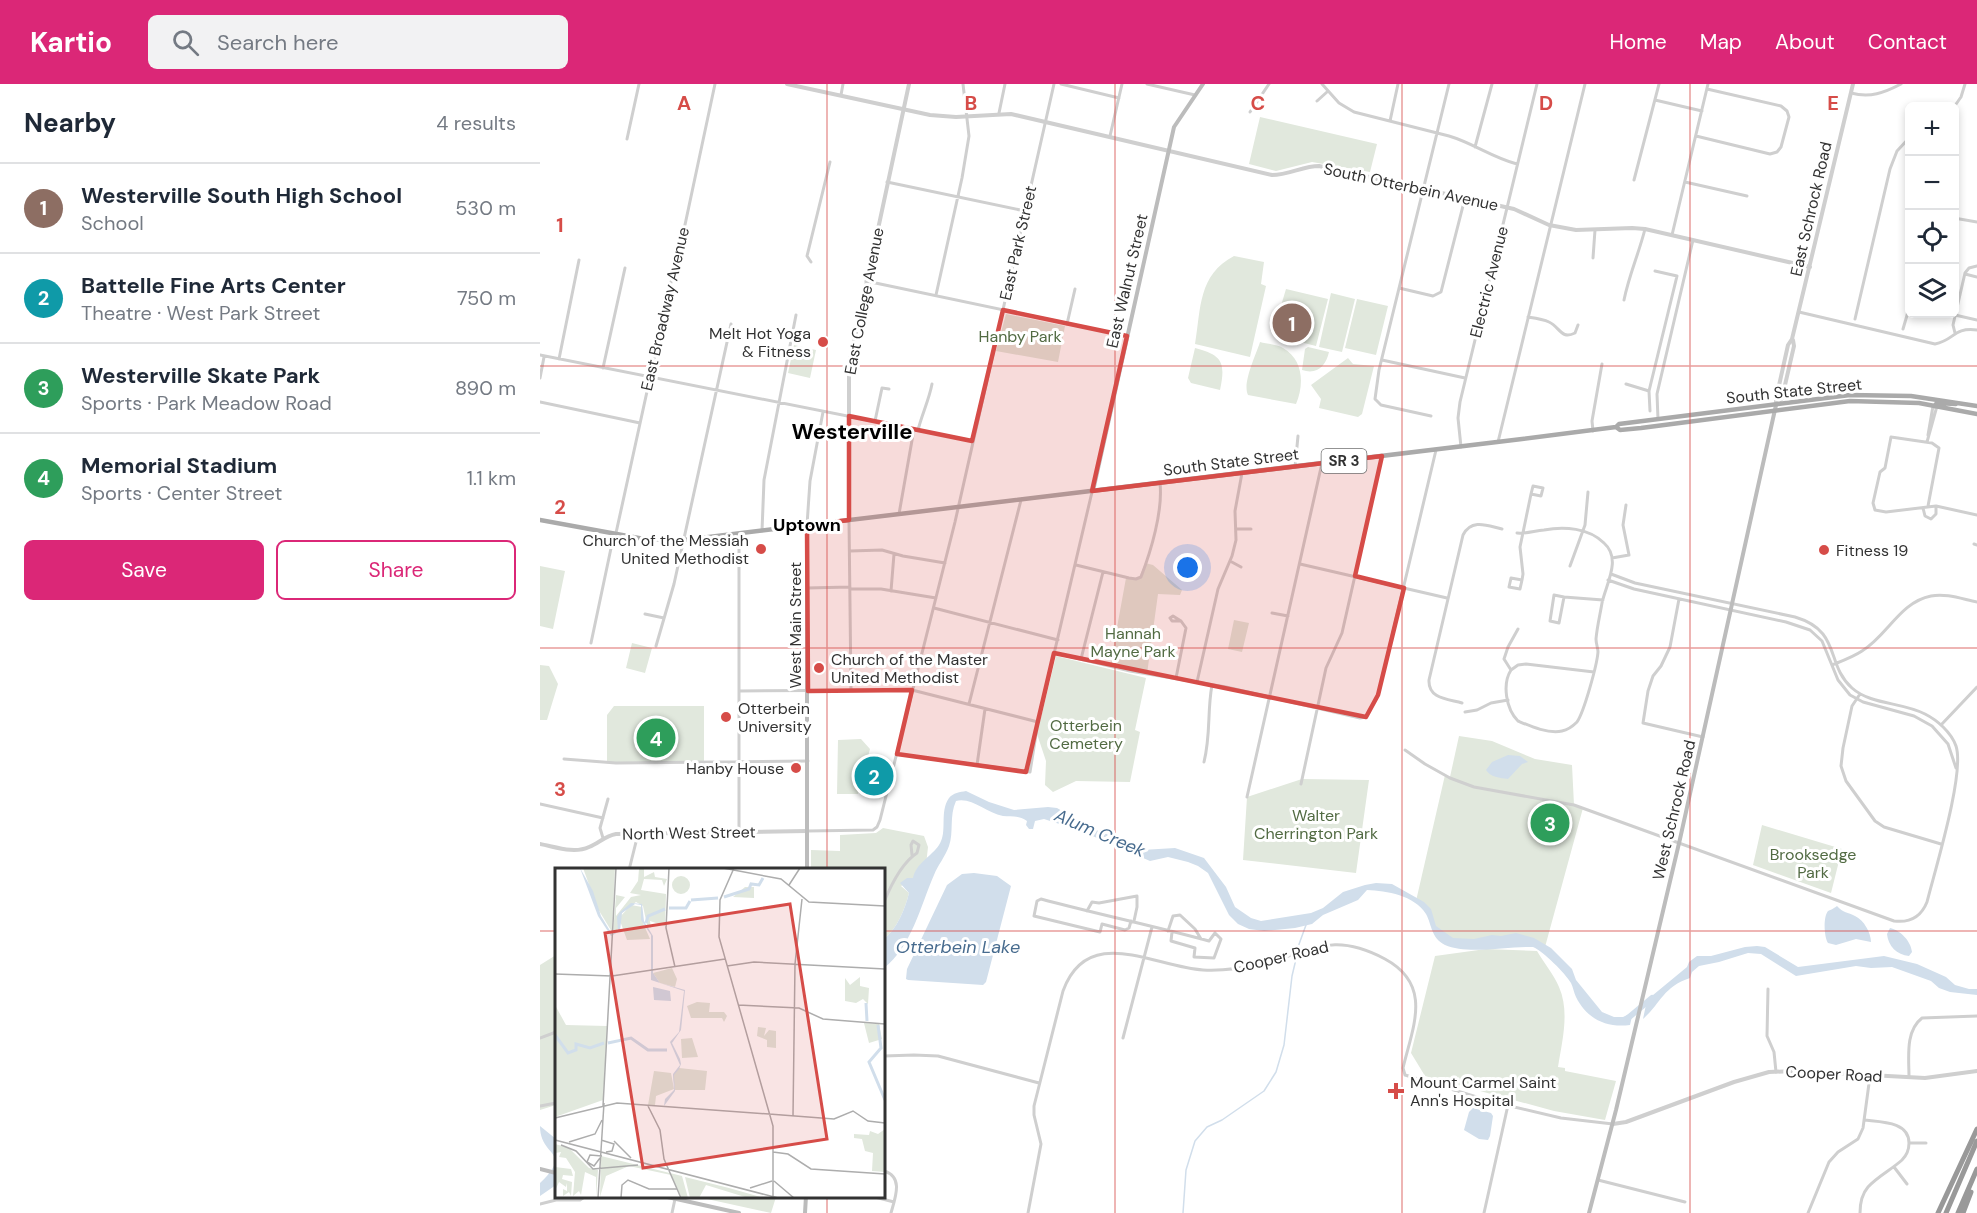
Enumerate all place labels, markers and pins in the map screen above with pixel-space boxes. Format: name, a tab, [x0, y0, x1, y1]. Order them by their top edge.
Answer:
pin: 1	[1272, 300, 1311, 346]
place label: Melt Hot Yoga & Fitness	[709, 323, 811, 362]
marker: Melt Hot Yoga & Fitness	[816, 335, 830, 349]
place label: Church of the Messiah United Methodist	[583, 530, 749, 569]
place label: Fitness 19	[1836, 540, 1908, 561]
marker: Church of the Messiah United Methodist	[754, 542, 768, 556]
marker: Fitness 19	[1817, 543, 1831, 557]
place label: Church of the Master United Methodist	[831, 649, 988, 688]
marker: Church of the Master United Methodist	[812, 661, 826, 675]
place label: Otterbein University	[738, 698, 812, 737]
marker: Otterbein University	[719, 710, 733, 724]
pin: 4	[636, 716, 676, 760]
pin: 2	[854, 754, 894, 798]
place label: Hanby House	[686, 758, 784, 779]
marker: Hanby House	[789, 761, 803, 775]
pin: 3	[1530, 800, 1570, 846]
place label: Mount Carmel Saint Ann's Hospital	[1410, 1072, 1556, 1111]
marker: Mount Carmel Saint Ann's Hospital	[1387, 1082, 1405, 1100]

